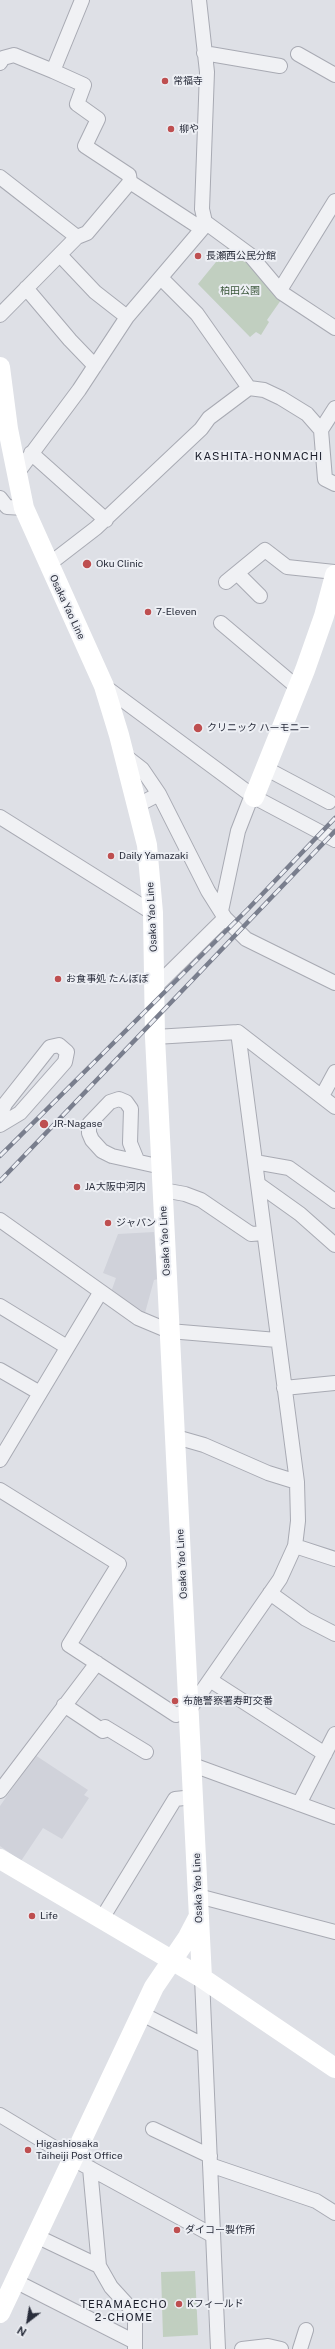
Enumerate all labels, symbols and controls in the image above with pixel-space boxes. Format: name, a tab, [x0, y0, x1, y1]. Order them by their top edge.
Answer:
place label: 常福寺	[173, 75, 203, 87]
marker: 常福寺	[160, 76, 170, 86]
place label: 柳や	[179, 123, 199, 135]
marker: 柳や	[166, 124, 176, 134]
place label: 長瀬西公民分館	[206, 250, 276, 262]
marker: 長瀬西公民分館	[193, 251, 203, 261]
park label: 柏田公園	[220, 285, 260, 297]
district label: KASHITA-HONMACHI	[195, 450, 323, 464]
marker: Oku Clinic	[81, 558, 93, 570]
place label: Oku Clinic	[96, 558, 143, 570]
street label: Osaka Yao Line	[47, 573, 87, 641]
place label: 7-Eleven	[156, 606, 197, 618]
marker: 7-Eleven	[143, 607, 153, 617]
marker: クリニック ハーモニー	[192, 722, 204, 734]
place label: クリニック ハーモニー	[207, 722, 309, 734]
place label: Daily Yamazaki	[119, 850, 188, 862]
marker: Daily Yamazaki	[106, 851, 116, 861]
street label: Osaka Yao Line	[144, 882, 160, 952]
place label: お食事処 たんぽぽ	[66, 973, 148, 985]
marker: お食事処 たんぽぽ	[53, 974, 63, 984]
marker: JR-Nagase	[38, 1118, 50, 1130]
place label: JR-Nagase	[53, 1118, 102, 1130]
place label: JA大阪中河内	[85, 1181, 146, 1193]
marker: JA大阪中河内	[72, 1182, 82, 1192]
street label: Osaka Yao Line	[157, 1206, 173, 1276]
place label: ジャパン	[116, 1217, 156, 1229]
marker: ジャパン	[103, 1218, 113, 1228]
street label: Osaka Yao Line	[174, 1529, 190, 1599]
place label: 布施警察署寿町交番	[183, 1695, 273, 1707]
marker: 布施警察署寿町交番	[170, 1696, 180, 1706]
street label: Osaka Yao Line	[191, 1853, 205, 1923]
place label: Life	[40, 1910, 58, 1922]
marker: Life	[27, 1911, 37, 1921]
place label: Higashiosaka Taiheiji Post Office	[36, 2138, 123, 2162]
marker: Higashiosaka Taiheiji Post Office	[23, 2145, 33, 2155]
place label: ダイコー製作所	[185, 2224, 255, 2236]
marker: ダイコー製作所	[172, 2225, 182, 2235]
district label: TERAMAECHO 2-CHOME	[80, 2298, 168, 2324]
place label: Kフィールド	[187, 2298, 244, 2310]
marker: Kフィールド	[174, 2299, 184, 2309]
north arrow	[8, 2301, 48, 2341]
text: N	[15, 2324, 29, 2339]

